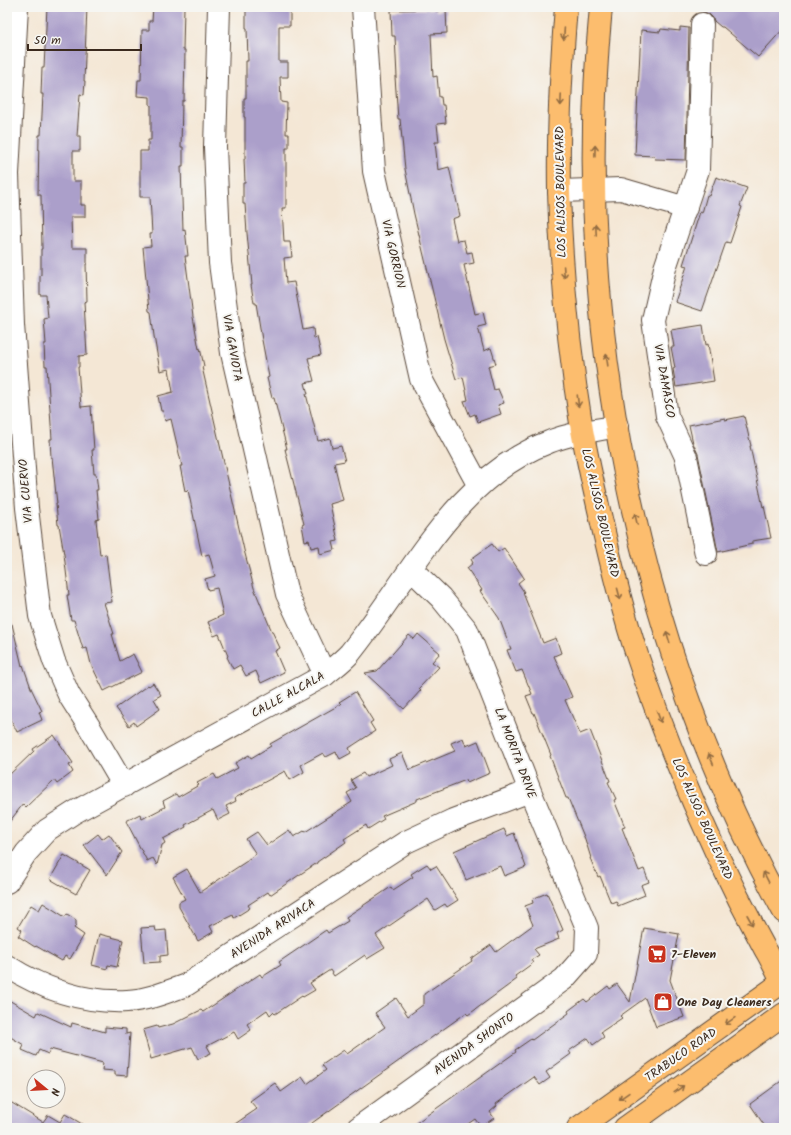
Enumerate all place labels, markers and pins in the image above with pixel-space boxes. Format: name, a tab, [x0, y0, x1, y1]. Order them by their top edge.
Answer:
supermarket icon: 7-Eleven	[646, 943, 668, 965]
place label: 7-Eleven	[671, 945, 717, 964]
shop icon: One Day Cleaners	[652, 991, 674, 1013]
place label: One Day Cleaners	[677, 993, 772, 1012]

